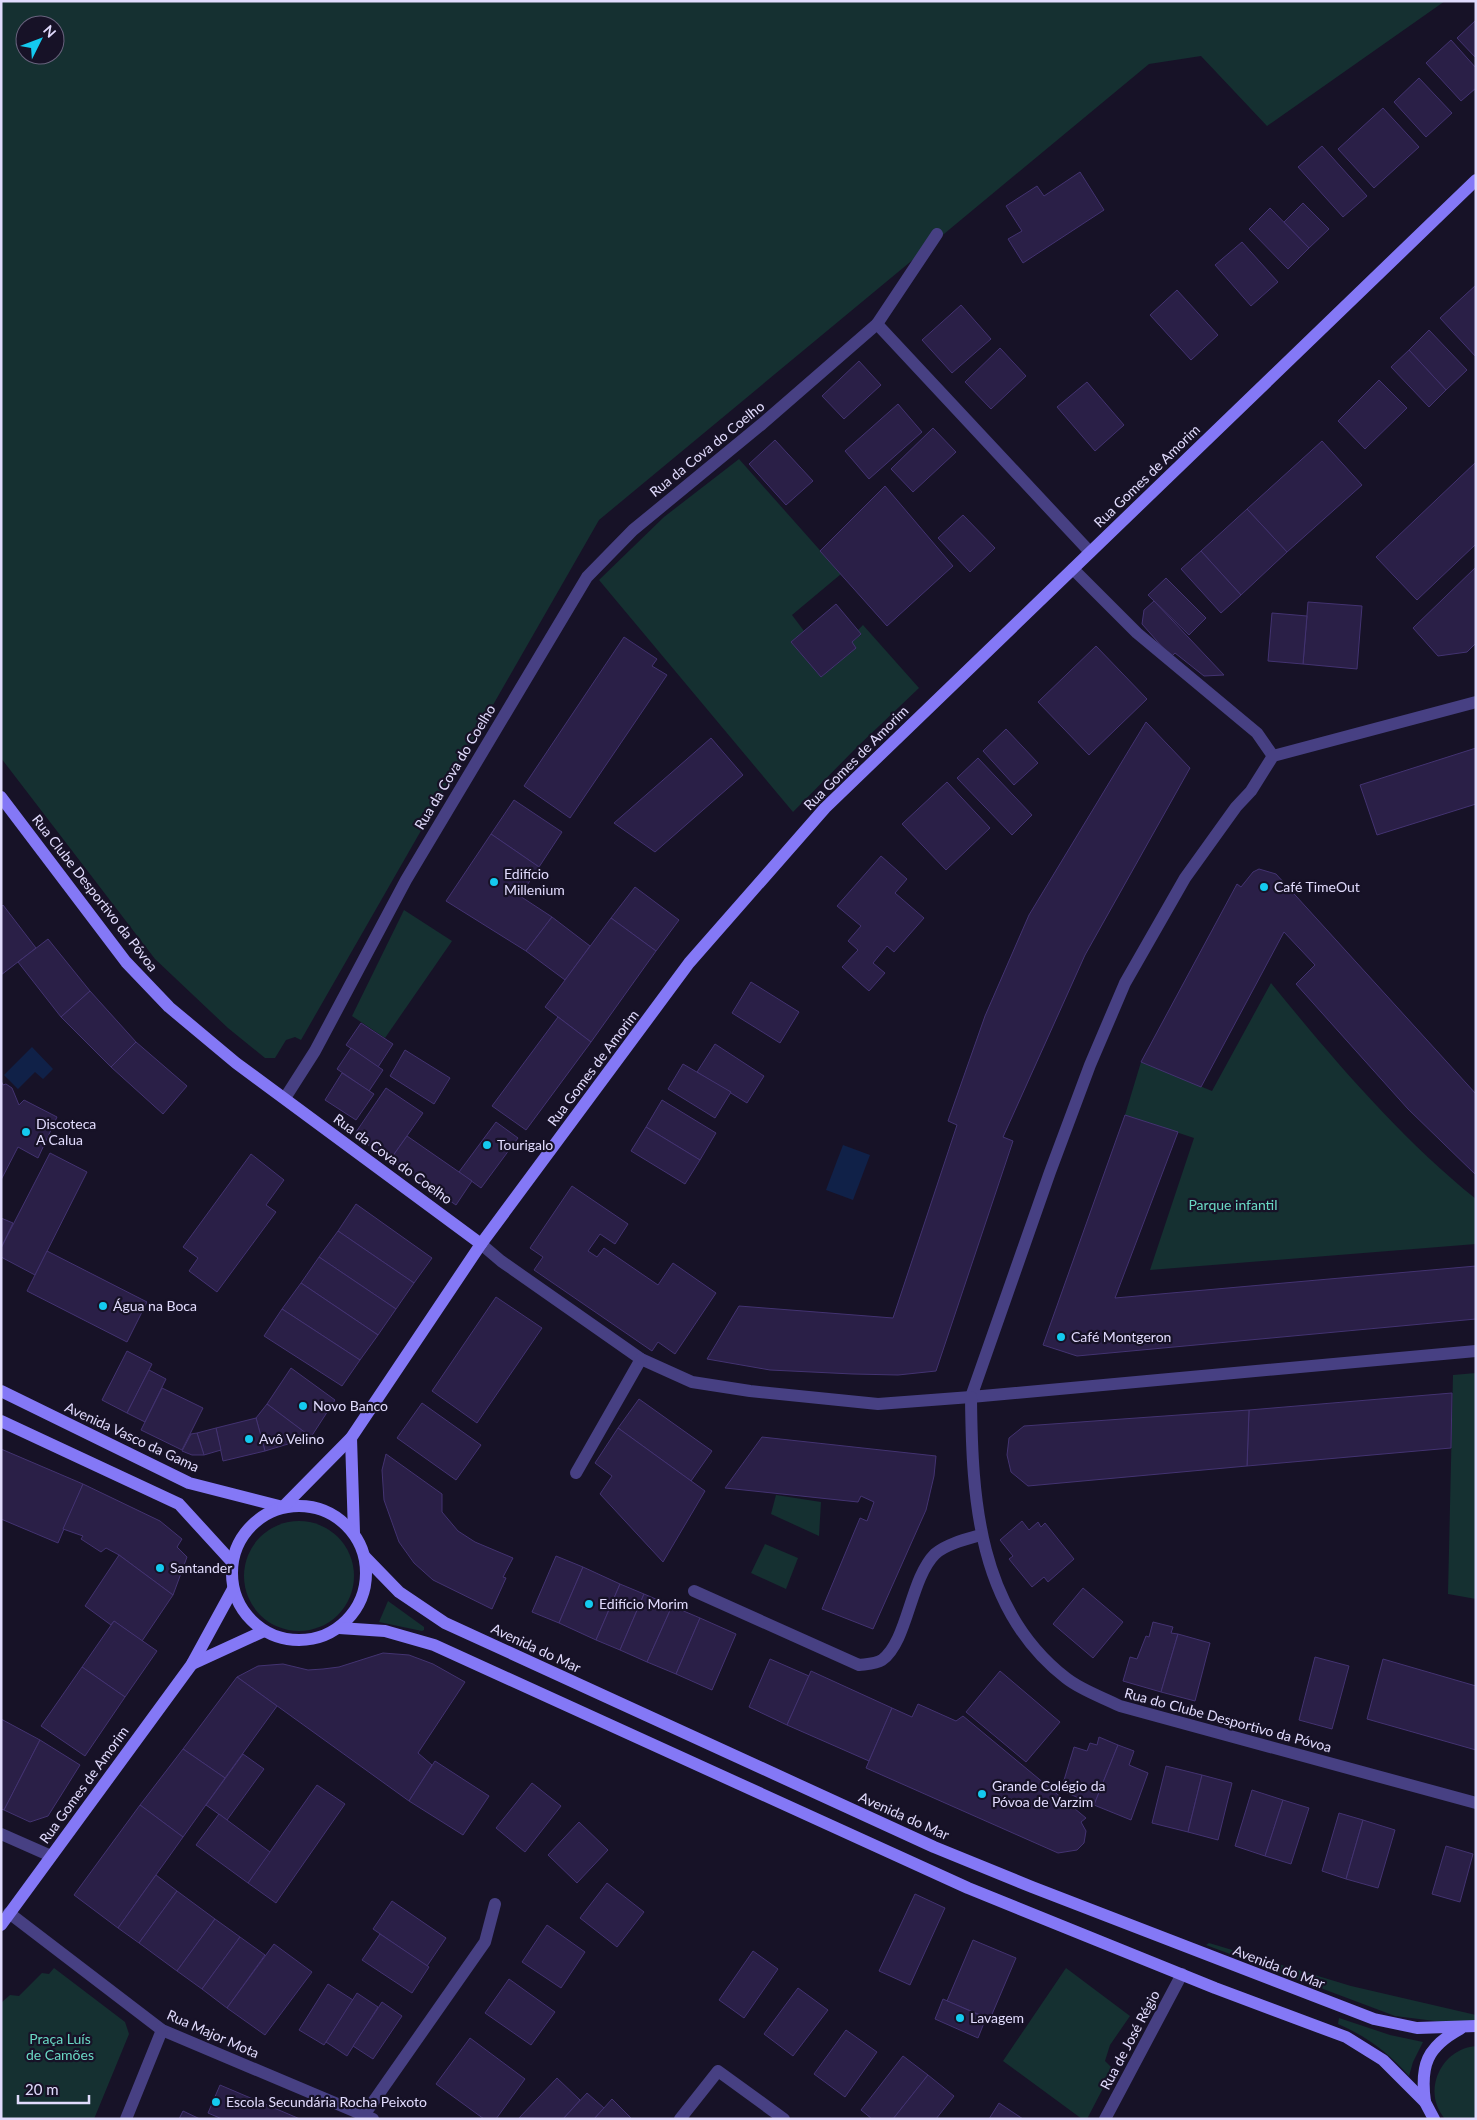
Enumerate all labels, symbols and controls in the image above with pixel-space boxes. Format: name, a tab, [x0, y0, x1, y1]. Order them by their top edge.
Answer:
north arrow	[15, 15, 65, 65]
text: N	[40, 21, 60, 41]
street label: Rua da Cova do Coelho	[646, 397, 768, 500]
street label: Rua Gomes de Amorim	[1090, 421, 1203, 531]
street label: Rua da Cova do Coelho	[411, 701, 499, 832]
street label: Rua Gomes de Amorim	[800, 702, 911, 813]
street label: Rua Clube Desportivo da Póvoa	[29, 811, 162, 974]
place label: Edifício Millenium	[504, 865, 565, 898]
marker: Edifício Millenium	[488, 876, 500, 888]
place label: Café TimeOut	[1274, 878, 1360, 895]
marker: Café TimeOut	[1258, 881, 1270, 893]
street label: Rua Gomes de Amorim	[543, 1006, 642, 1129]
street label: Rua da Cova do Coelho	[331, 1110, 456, 1207]
place label: Discoteca A Calua	[36, 1115, 96, 1148]
marker: Discoteca A Calua	[20, 1126, 32, 1138]
place label: Tourigalo	[497, 1136, 553, 1153]
marker: Tourigalo	[481, 1139, 493, 1151]
park label: Parque infantil	[1188, 1196, 1278, 1213]
place label: Água na Boca	[113, 1297, 197, 1314]
marker: Água na Boca	[97, 1300, 109, 1312]
place label: Café Montgeron	[1071, 1328, 1171, 1345]
marker: Café Montgeron	[1055, 1331, 1067, 1343]
place label: Novo Banco	[313, 1397, 388, 1414]
street label: Avenida Vasco da Gama	[62, 1398, 202, 1475]
marker: Novo Banco	[297, 1400, 309, 1412]
place label: Avô Velino	[259, 1430, 324, 1447]
marker: Avô Velino	[243, 1433, 255, 1445]
place label: Santander	[170, 1559, 232, 1576]
marker: Santander	[154, 1562, 166, 1574]
place label: Edifício Morim	[599, 1595, 688, 1612]
marker: Edifício Morim	[583, 1598, 595, 1610]
street label: Avenida do Mar	[489, 1619, 584, 1676]
street label: Rua do Clube Desportivo da Póvoa	[1123, 1684, 1334, 1755]
street label: Rua Gomes de Amorim	[35, 1723, 132, 1847]
place label: Grande Colégio da Póvoa de Varzim	[992, 1777, 1106, 1810]
street label: Avenida do Mar	[856, 1788, 952, 1843]
marker: Grande Colégio da Póvoa de Varzim	[976, 1788, 988, 1800]
street label: Avenida do Mar	[1231, 1941, 1328, 1992]
street label: Rua de José Régio	[1096, 1987, 1163, 2092]
street label: Rua Major Mota	[165, 2006, 262, 2061]
place label: Lavagem	[970, 2009, 1024, 2026]
marker: Lavagem	[954, 2012, 966, 2024]
park label: Praça Luís de Camões	[26, 2030, 94, 2063]
scale bar	[18, 2072, 89, 2104]
text: 20 m	[25, 2080, 59, 2098]
place label: Escola Secundária Rocha Peixoto	[226, 2093, 427, 2110]
marker: Escola Secundária Rocha Peixoto	[210, 2096, 222, 2108]

